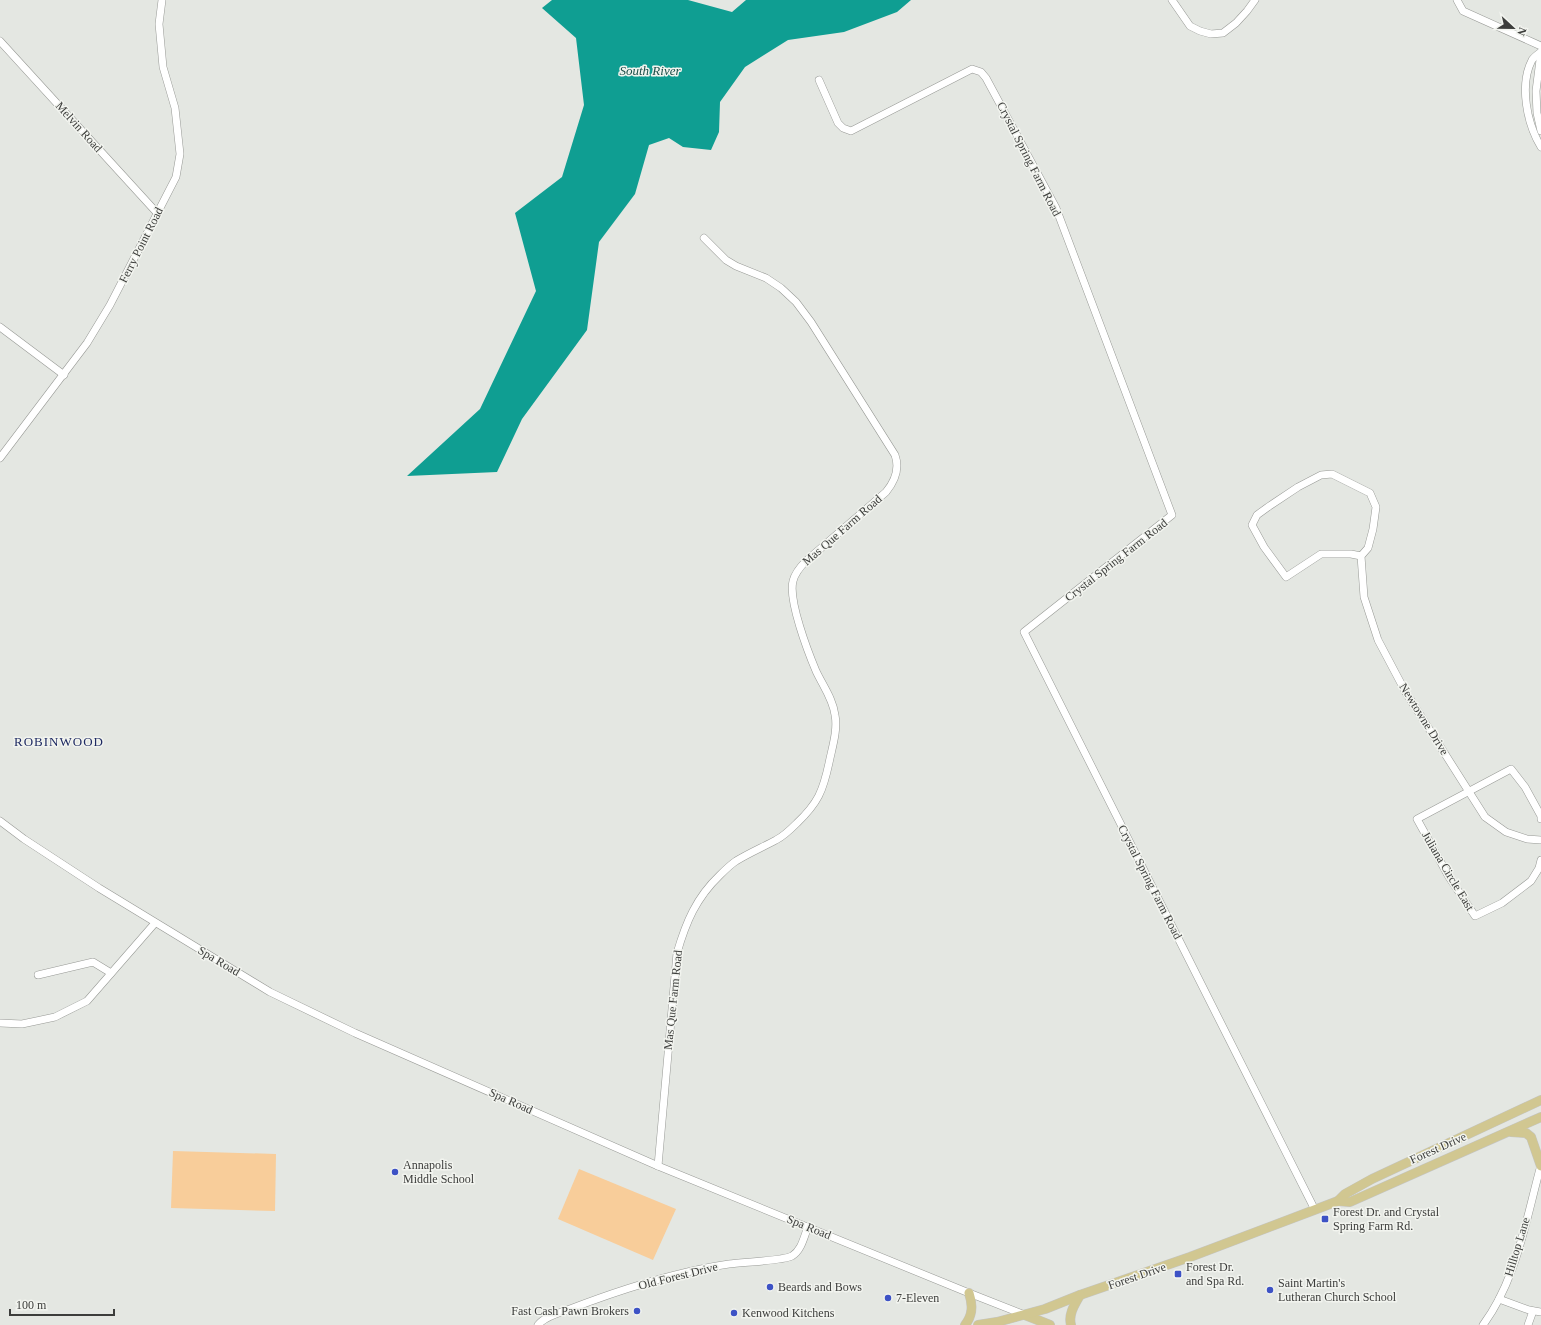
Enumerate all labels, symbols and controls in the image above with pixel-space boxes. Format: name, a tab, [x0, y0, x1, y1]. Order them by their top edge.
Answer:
north arrow	[1493, 8, 1533, 48]
text: N	[1515, 26, 1529, 38]
water label: South River	[619, 63, 681, 78]
street label: Melvin Road	[53, 99, 105, 155]
street label: Crystal Spring Farm Road	[994, 100, 1064, 218]
street label: Ferry Point Road	[116, 205, 166, 285]
street label: Mas Que Farm Road	[800, 492, 884, 568]
street label: Crystal Spring Farm Road	[1062, 516, 1170, 604]
street label: Newtowne Drive	[1396, 680, 1452, 758]
district label: ROBINWOOD	[14, 734, 104, 749]
street label: Crystal Spring Farm Road	[1115, 823, 1185, 941]
street label: Juliana Circle East	[1419, 829, 1478, 914]
street label: Spa Road	[196, 943, 242, 979]
street label: Mas Que Farm Road	[661, 949, 685, 1051]
street label: Spa Road	[487, 1085, 535, 1117]
street label: Forest Drive	[1408, 1129, 1468, 1167]
place label: Annapolis Middle School	[403, 1158, 475, 1186]
marker: Annapolis Middle School	[390, 1167, 400, 1177]
place label: Forest Dr. and Crystal Spring Farm Rd.	[1333, 1205, 1440, 1233]
street label: Spa Road	[785, 1212, 833, 1242]
marker: Forest Dr. and Crystal Spring Farm Rd.	[1320, 1214, 1330, 1224]
street label: Hilltop Lane	[1501, 1216, 1533, 1278]
street label: Old Forest Drive	[637, 1259, 719, 1293]
street label: Forest Drive	[1106, 1260, 1168, 1292]
place label: Forest Dr. and Spa Rd.	[1186, 1260, 1244, 1288]
marker: Forest Dr. and Spa Rd.	[1173, 1269, 1183, 1279]
place label: Saint Martin's Lutheran Church School	[1278, 1276, 1397, 1304]
place label: Beards and Bows	[778, 1280, 862, 1294]
marker: Beards and Bows	[765, 1282, 775, 1292]
marker: Saint Martin's Lutheran Church School	[1265, 1285, 1275, 1295]
scale bar	[10, 1291, 114, 1317]
place label: 7-Eleven	[896, 1291, 939, 1305]
marker: 7-Eleven	[883, 1293, 893, 1303]
text: 100 m	[16, 1298, 47, 1312]
place label: Fast Cash Pawn Brokers	[511, 1304, 629, 1318]
marker: Fast Cash Pawn Brokers	[632, 1306, 642, 1316]
place label: Kenwood Kitchens	[742, 1306, 835, 1320]
marker: Kenwood Kitchens	[729, 1308, 739, 1318]

